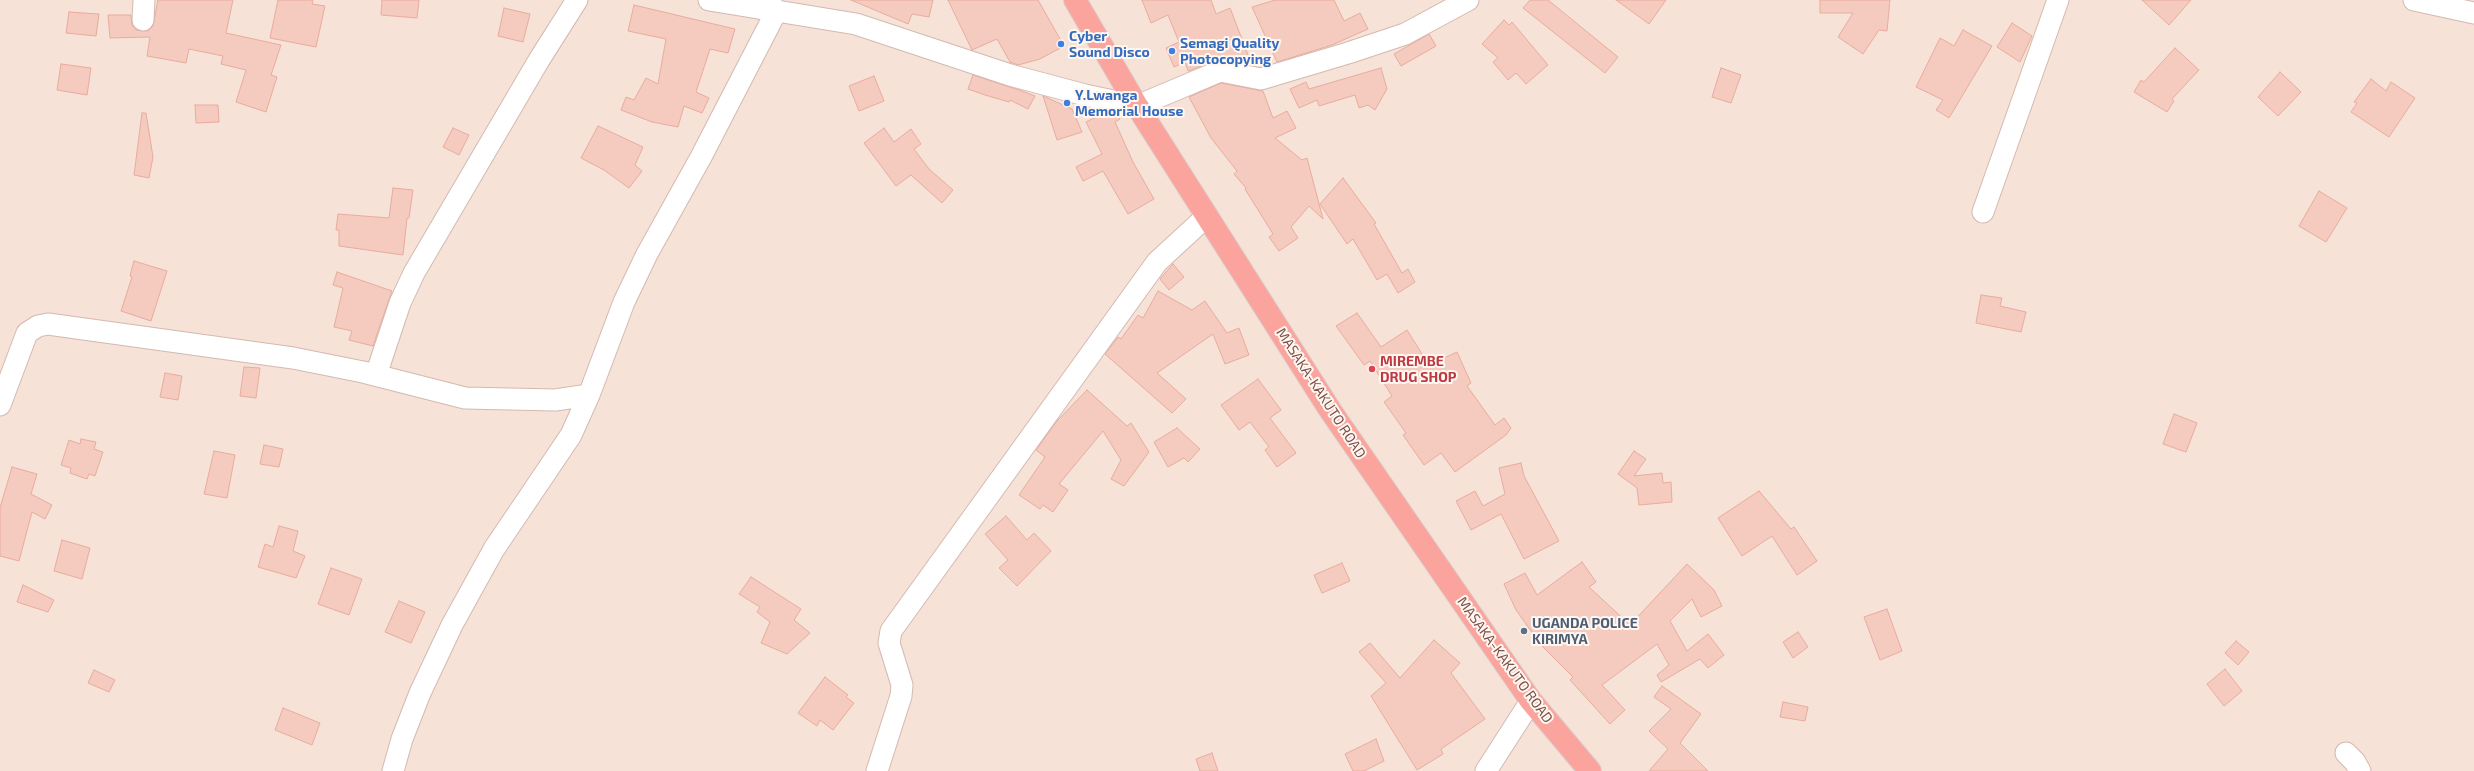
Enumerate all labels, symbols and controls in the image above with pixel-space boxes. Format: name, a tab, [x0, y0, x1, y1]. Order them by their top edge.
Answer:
place label: Cyber Sound Disco	[1069, 28, 1150, 60]
place label: Semagi Quality Photocopying	[1180, 35, 1279, 68]
marker: Cyber Sound Disco	[1056, 39, 1066, 49]
marker: Semagi Quality Photocopying	[1167, 46, 1177, 56]
place label: Y.Lwanga Memorial House	[1075, 87, 1183, 120]
marker: Y.Lwanga Memorial House	[1062, 98, 1072, 108]
street label: MASAKA-KAKUTO ROAD	[1273, 325, 1369, 461]
place label: MIREMBE DRUG SHOP	[1380, 353, 1456, 386]
marker: MIREMBE DRUG SHOP	[1367, 364, 1377, 374]
street label: MASAKA-KAKUTO ROAD	[1454, 594, 1556, 726]
place label: UGANDA POLICE KIRIMYA	[1532, 615, 1638, 648]
marker: UGANDA POLICE KIRIMYA	[1519, 626, 1529, 636]

